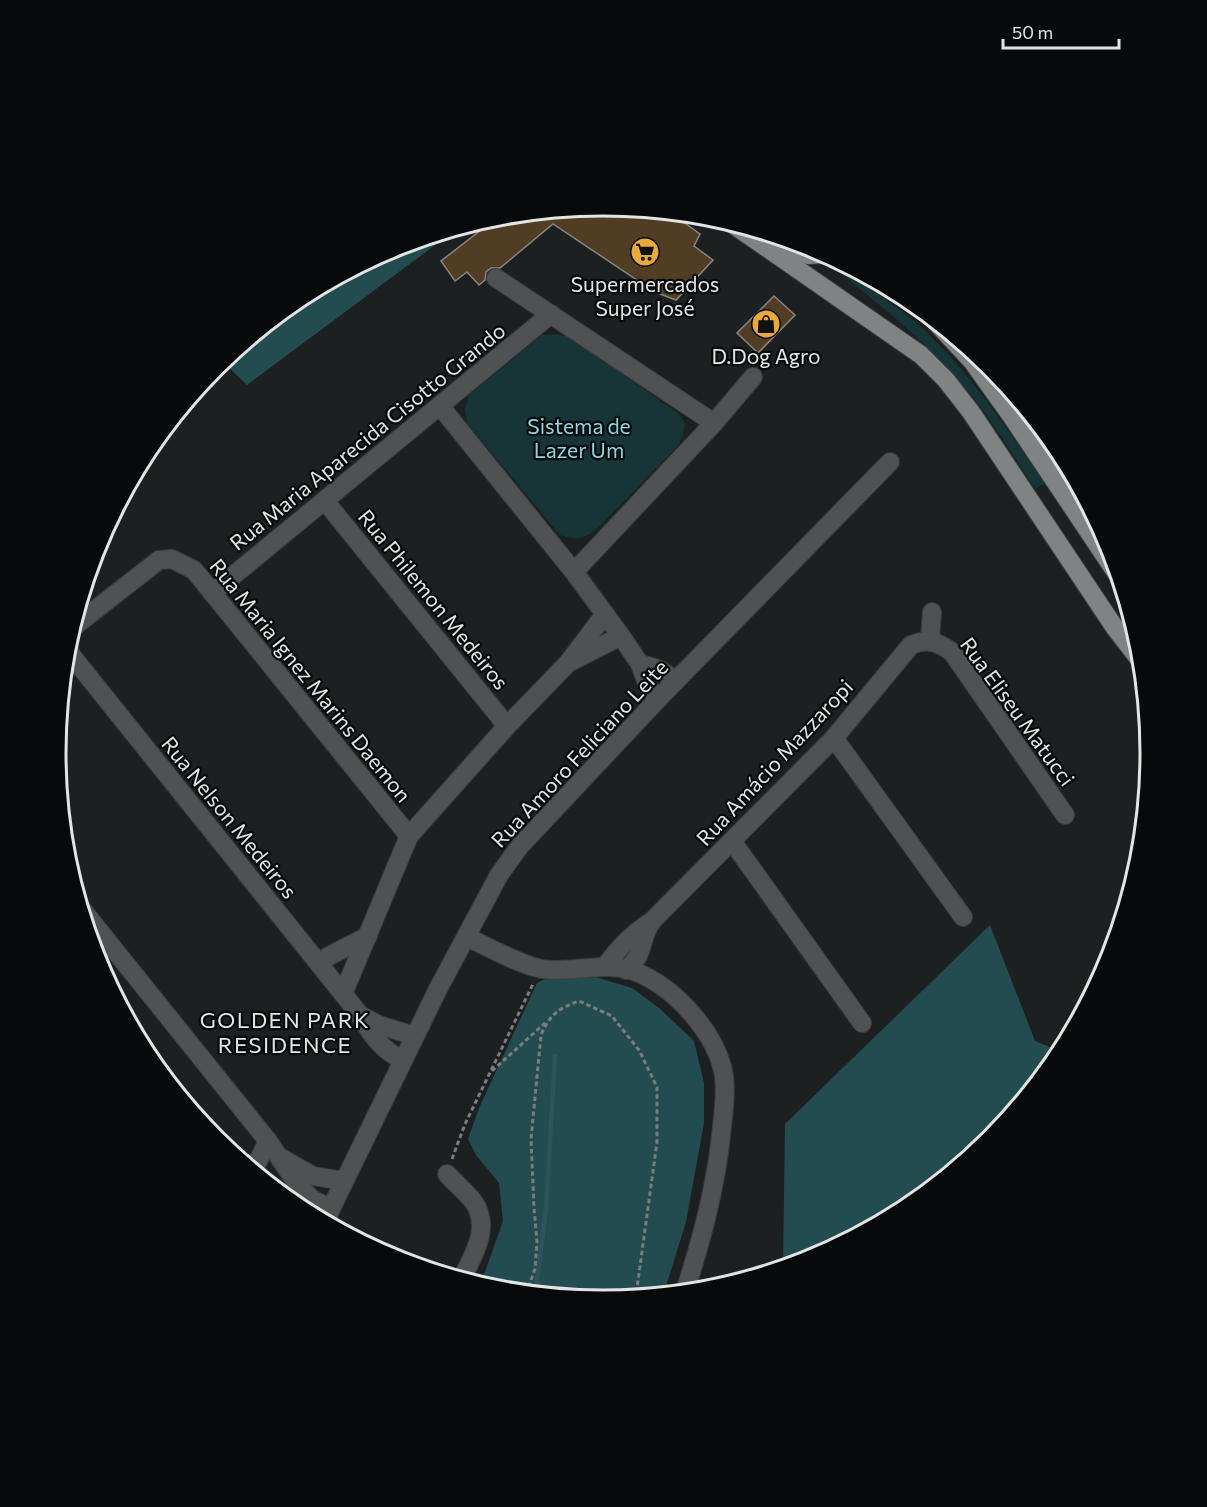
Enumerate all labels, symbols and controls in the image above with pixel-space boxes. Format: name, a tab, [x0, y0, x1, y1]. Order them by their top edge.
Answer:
scale bar	[1003, 12, 1118, 50]
text: 50 m	[1012, 21, 1053, 43]
supermarket icon: Supermercados Super José	[629, 236, 661, 268]
place label: Supermercados Super José	[571, 271, 719, 320]
shop icon: D.Dog Agro	[750, 308, 782, 340]
street label: Rua Maria Aparecida Cisotto Grando	[224, 317, 510, 555]
place label: D.Dog Agro	[711, 343, 821, 368]
park label: Sistema de Lazer Um	[527, 413, 631, 462]
street label: Rua Philemon Medeiros	[354, 504, 514, 694]
street label: Rua Maria Ignez Marins Daemon	[205, 553, 417, 807]
street label: Rua Eliseu Matucci	[956, 632, 1080, 790]
street label: Rua Amoro Feliciano Leite	[485, 654, 673, 852]
street label: Rua Amácio Mazzaropi	[691, 674, 857, 850]
street label: Rua Nelson Medeiros	[157, 731, 303, 903]
district label: GOLDEN PARK RESIDENCE	[200, 1006, 370, 1058]

